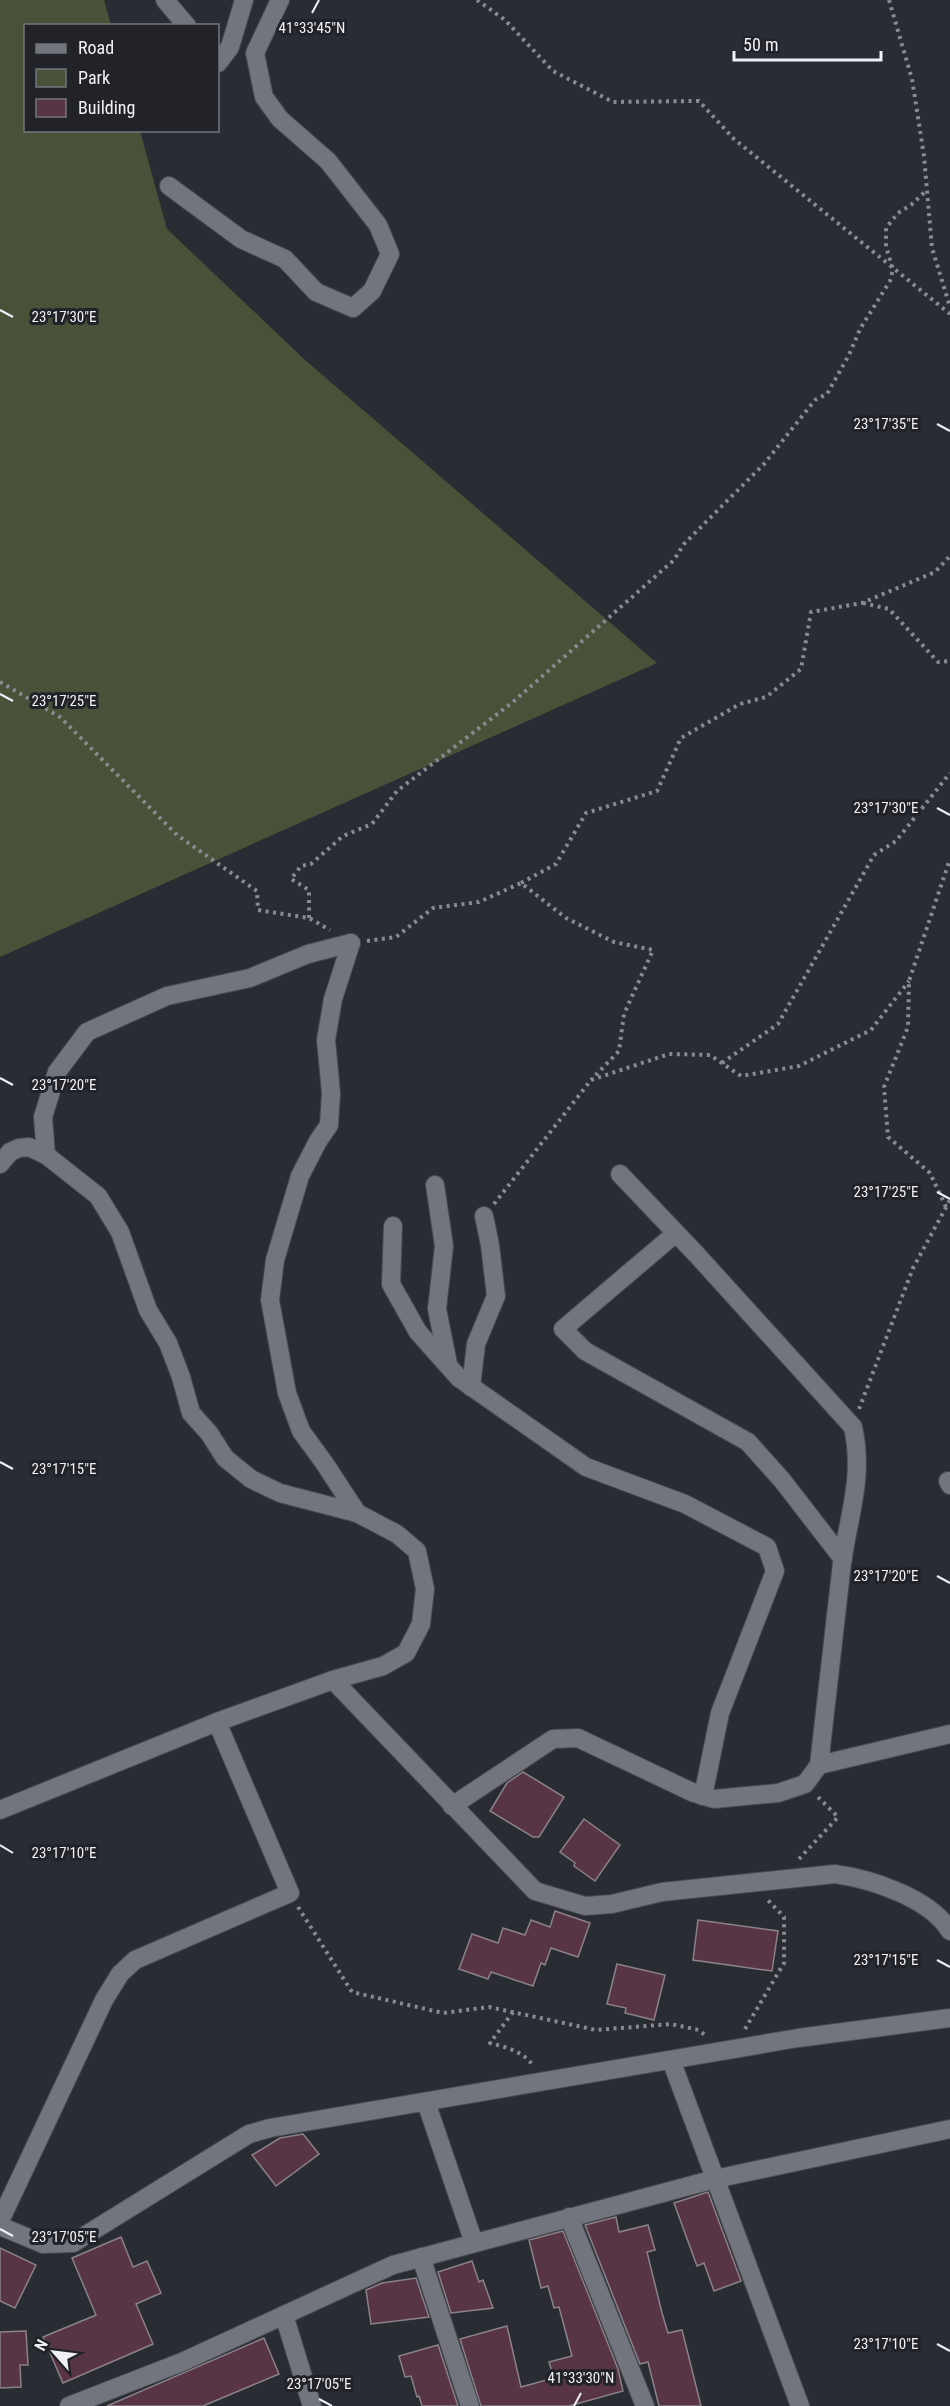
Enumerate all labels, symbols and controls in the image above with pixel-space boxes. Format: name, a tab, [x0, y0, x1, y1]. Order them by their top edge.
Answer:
text: 41°33'45"N	[279, 19, 345, 37]
legend	[24, 24, 219, 132]
scale bar	[734, 24, 881, 62]
text: 50 m	[743, 34, 778, 55]
text: Road	[78, 37, 114, 58]
text: Park	[78, 67, 110, 88]
text: Building	[78, 97, 135, 118]
text: 23°17'30"E	[32, 308, 96, 326]
text: 23°17'35"E	[854, 415, 918, 433]
text: 23°17'25"E	[32, 692, 96, 710]
text: 23°17'30"E	[854, 799, 918, 817]
text: 23°17'20"E	[32, 1076, 96, 1094]
text: 23°17'25"E	[854, 1183, 918, 1201]
text: 23°17'15"E	[32, 1460, 96, 1478]
text: 23°17'20"E	[854, 1567, 918, 1585]
text: 23°17'10"E	[32, 1844, 96, 1862]
text: 23°17'15"E	[854, 1951, 918, 1969]
text: 23°17'05"E	[32, 2228, 96, 2246]
north arrow	[24, 2322, 84, 2382]
text: 23°17'10"E	[854, 2335, 918, 2353]
text: N	[31, 2336, 52, 2354]
text: 41°33'30"N	[548, 2369, 614, 2387]
text: 23°17'05"E	[287, 2375, 351, 2393]

